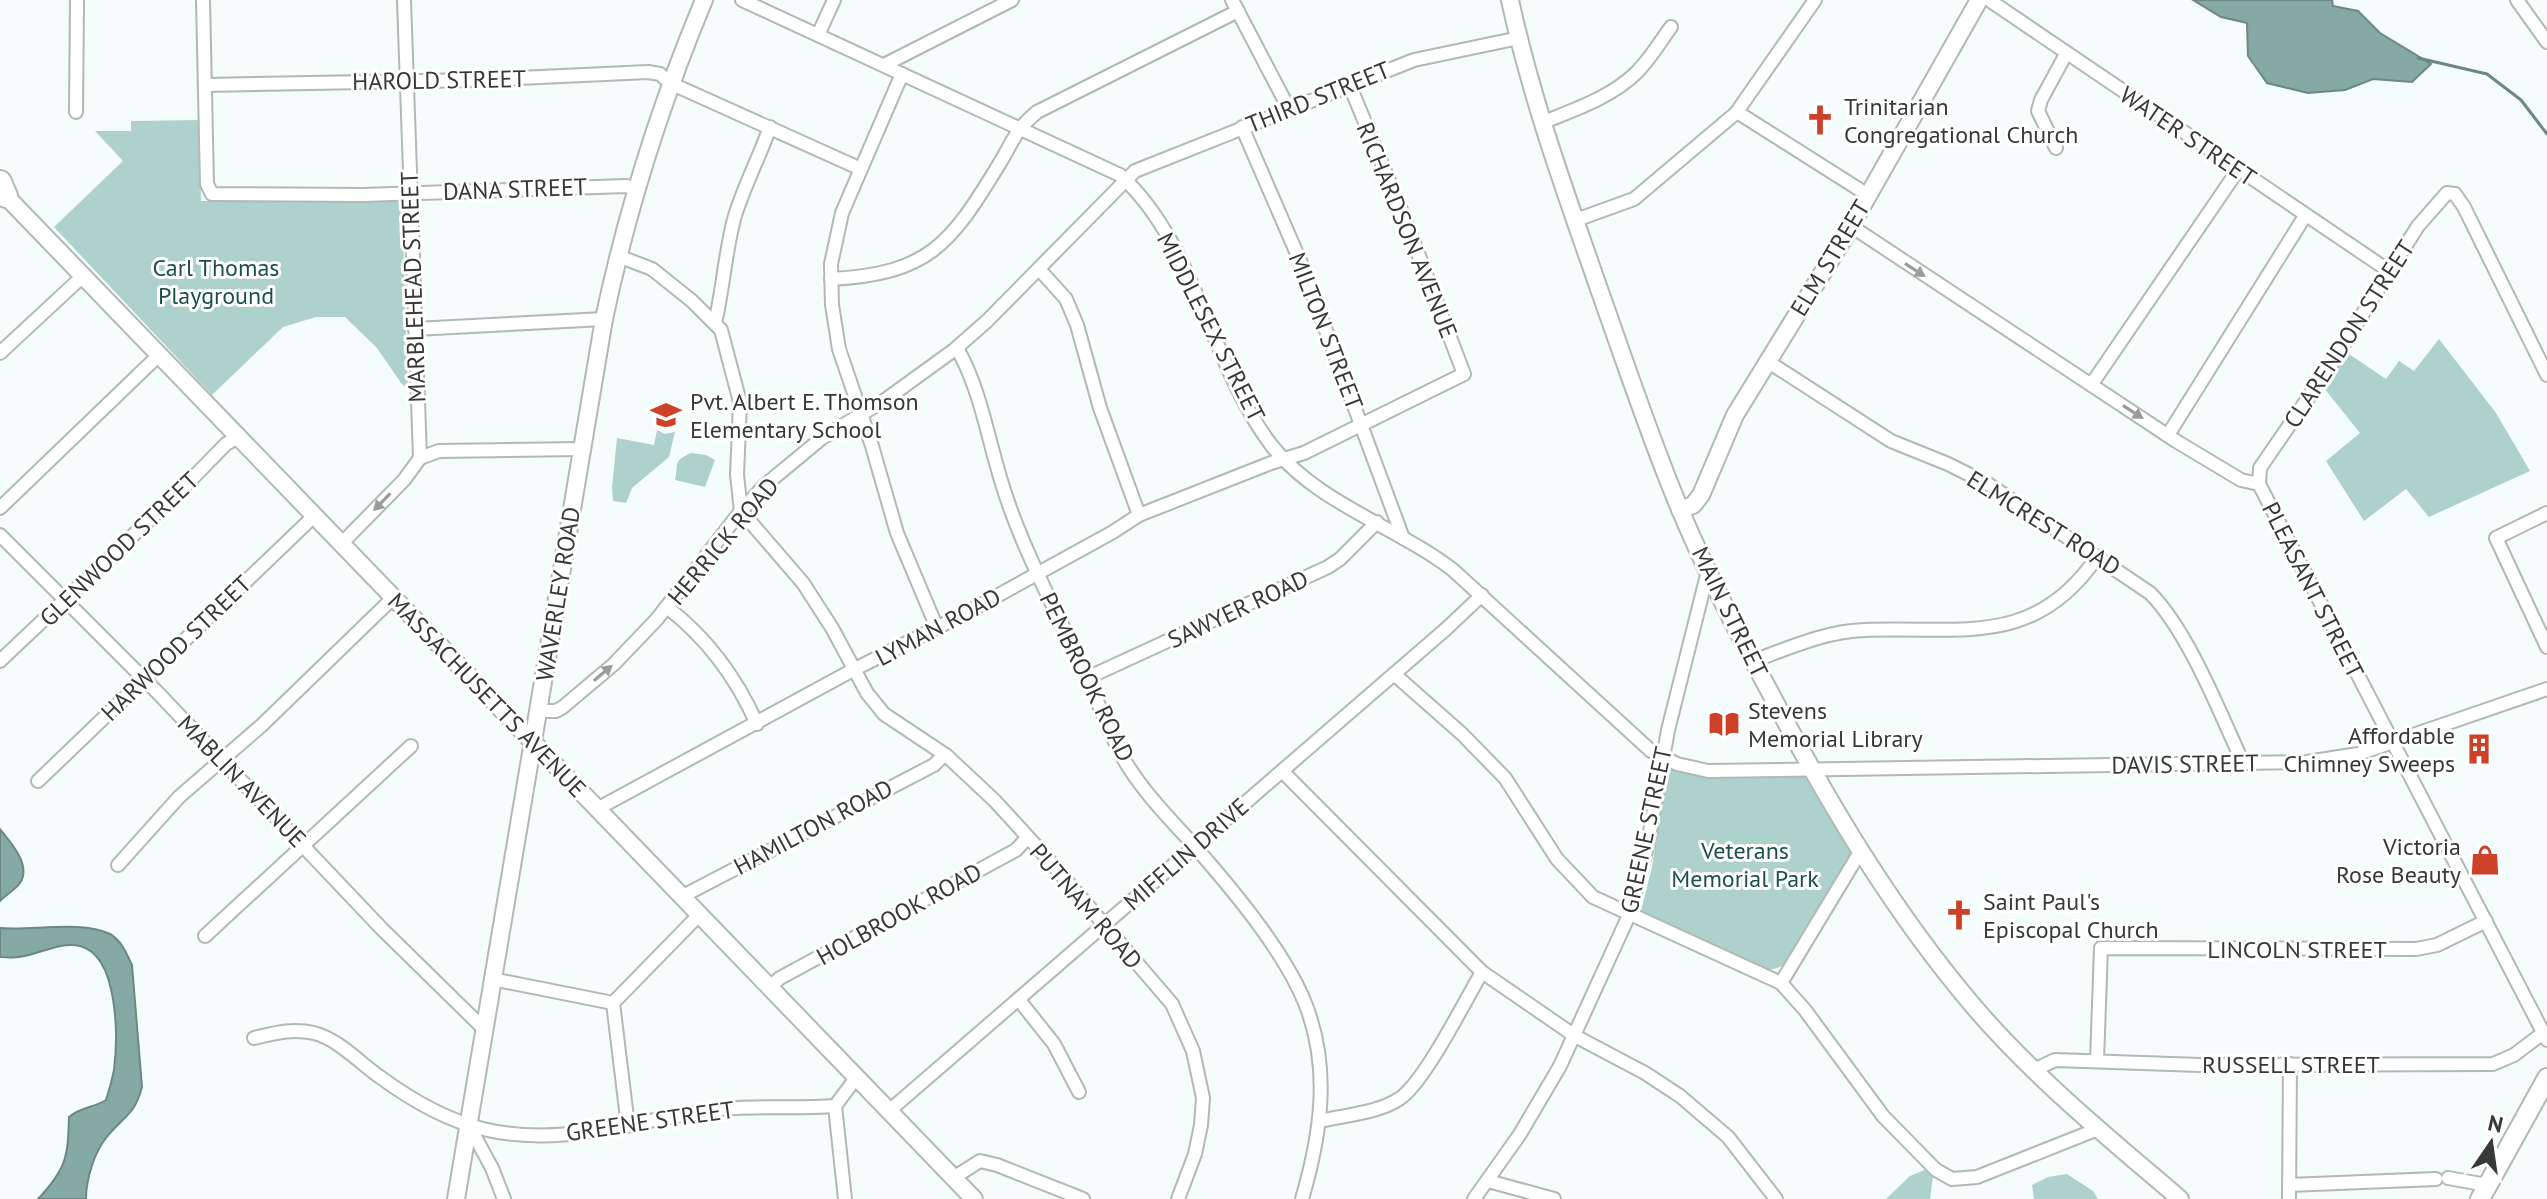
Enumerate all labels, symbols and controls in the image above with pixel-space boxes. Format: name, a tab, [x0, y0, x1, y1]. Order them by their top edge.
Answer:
street label: THIRD STREET	[1242, 54, 1394, 140]
street label: HAROLD STREET	[352, 63, 526, 97]
street label: WATER STREET	[2114, 79, 2262, 193]
place label: Trinitarian Congregational Church	[1844, 91, 2078, 150]
church icon: Trinitarian Congregational Church	[1803, 103, 1837, 137]
street label: RICHARDSON AVENUE	[1350, 117, 1464, 343]
street label: MARBLEHEAD STREET	[393, 171, 433, 403]
street label: DANA STREET	[442, 171, 588, 207]
street label: ELM STREET	[1783, 194, 1877, 322]
street label: MIDDLESEX STREET	[1150, 227, 1272, 427]
street label: CLARENDON STREET	[2277, 234, 2421, 434]
street label: MILTON STREET	[1282, 248, 1370, 414]
park label: Carl Thomas Playground	[153, 252, 279, 311]
one-way arrow	[1905, 262, 1926, 277]
place label: Pvt. Albert E. Thomson Elementary School	[690, 386, 919, 445]
school or university icon: Pvt. Albert E. Thomson Elementary School	[649, 398, 683, 432]
one-way arrow	[2122, 405, 2143, 420]
street label: ELMCREST ROAD	[1961, 463, 2127, 583]
street label: GLENWOOD STREET	[33, 465, 205, 633]
street label: HERRICK ROAD	[661, 471, 785, 611]
one-way arrow	[373, 492, 391, 511]
street label: PLEASANT STREET	[2255, 497, 2371, 683]
street label: WAVERLEY ROAD	[529, 505, 587, 683]
street label: MAIN STREET	[1685, 541, 1775, 683]
street label: SAWYER ROAD	[1163, 563, 1313, 655]
street label: HARWOOD STREET	[94, 568, 258, 728]
street label: LYMAN ROAD	[870, 581, 1006, 673]
street label: MASSACHUSETTS AVENUE	[381, 586, 593, 804]
street label: PEMBROOK ROAD	[1033, 587, 1141, 767]
one-way arrow	[593, 665, 613, 682]
place label: Stevens Memorial Library	[1748, 695, 1923, 754]
library icon: Stevens Memorial Library	[1707, 707, 1741, 741]
street label: MABLIN AVENUE	[171, 708, 313, 854]
place label: Affordable Chimney Sweeps	[2283, 720, 2455, 779]
building icon: Affordable Chimney Sweeps	[2462, 732, 2496, 766]
street label: GREENE STREET	[1613, 744, 1679, 916]
street label: DAVIS STREET	[2111, 747, 2259, 781]
street label: HAMILTON ROAD	[728, 772, 898, 882]
street label: MIFFLIN DRIVE	[1117, 791, 1255, 917]
place label: Victoria Rose Beauty	[2336, 831, 2461, 890]
park label: Veterans Memorial Park	[1671, 835, 1819, 894]
street label: PUTNAM ROAD	[1023, 837, 1149, 975]
shop icon: Victoria Rose Beauty	[2468, 843, 2502, 877]
street label: HOLBROOK ROAD	[811, 856, 987, 972]
place label: Saint Paul's Episcopal Church	[1983, 886, 2159, 945]
church icon: Saint Paul's Episcopal Church	[1942, 898, 1976, 932]
street label: LINCOLN STREET	[2207, 934, 2387, 965]
street label: RUSSELL STREET	[2202, 1049, 2380, 1080]
street label: GREENE STREET	[564, 1094, 736, 1148]
north arrow	[2451, 1103, 2531, 1183]
text: N	[2485, 1108, 2506, 1139]

